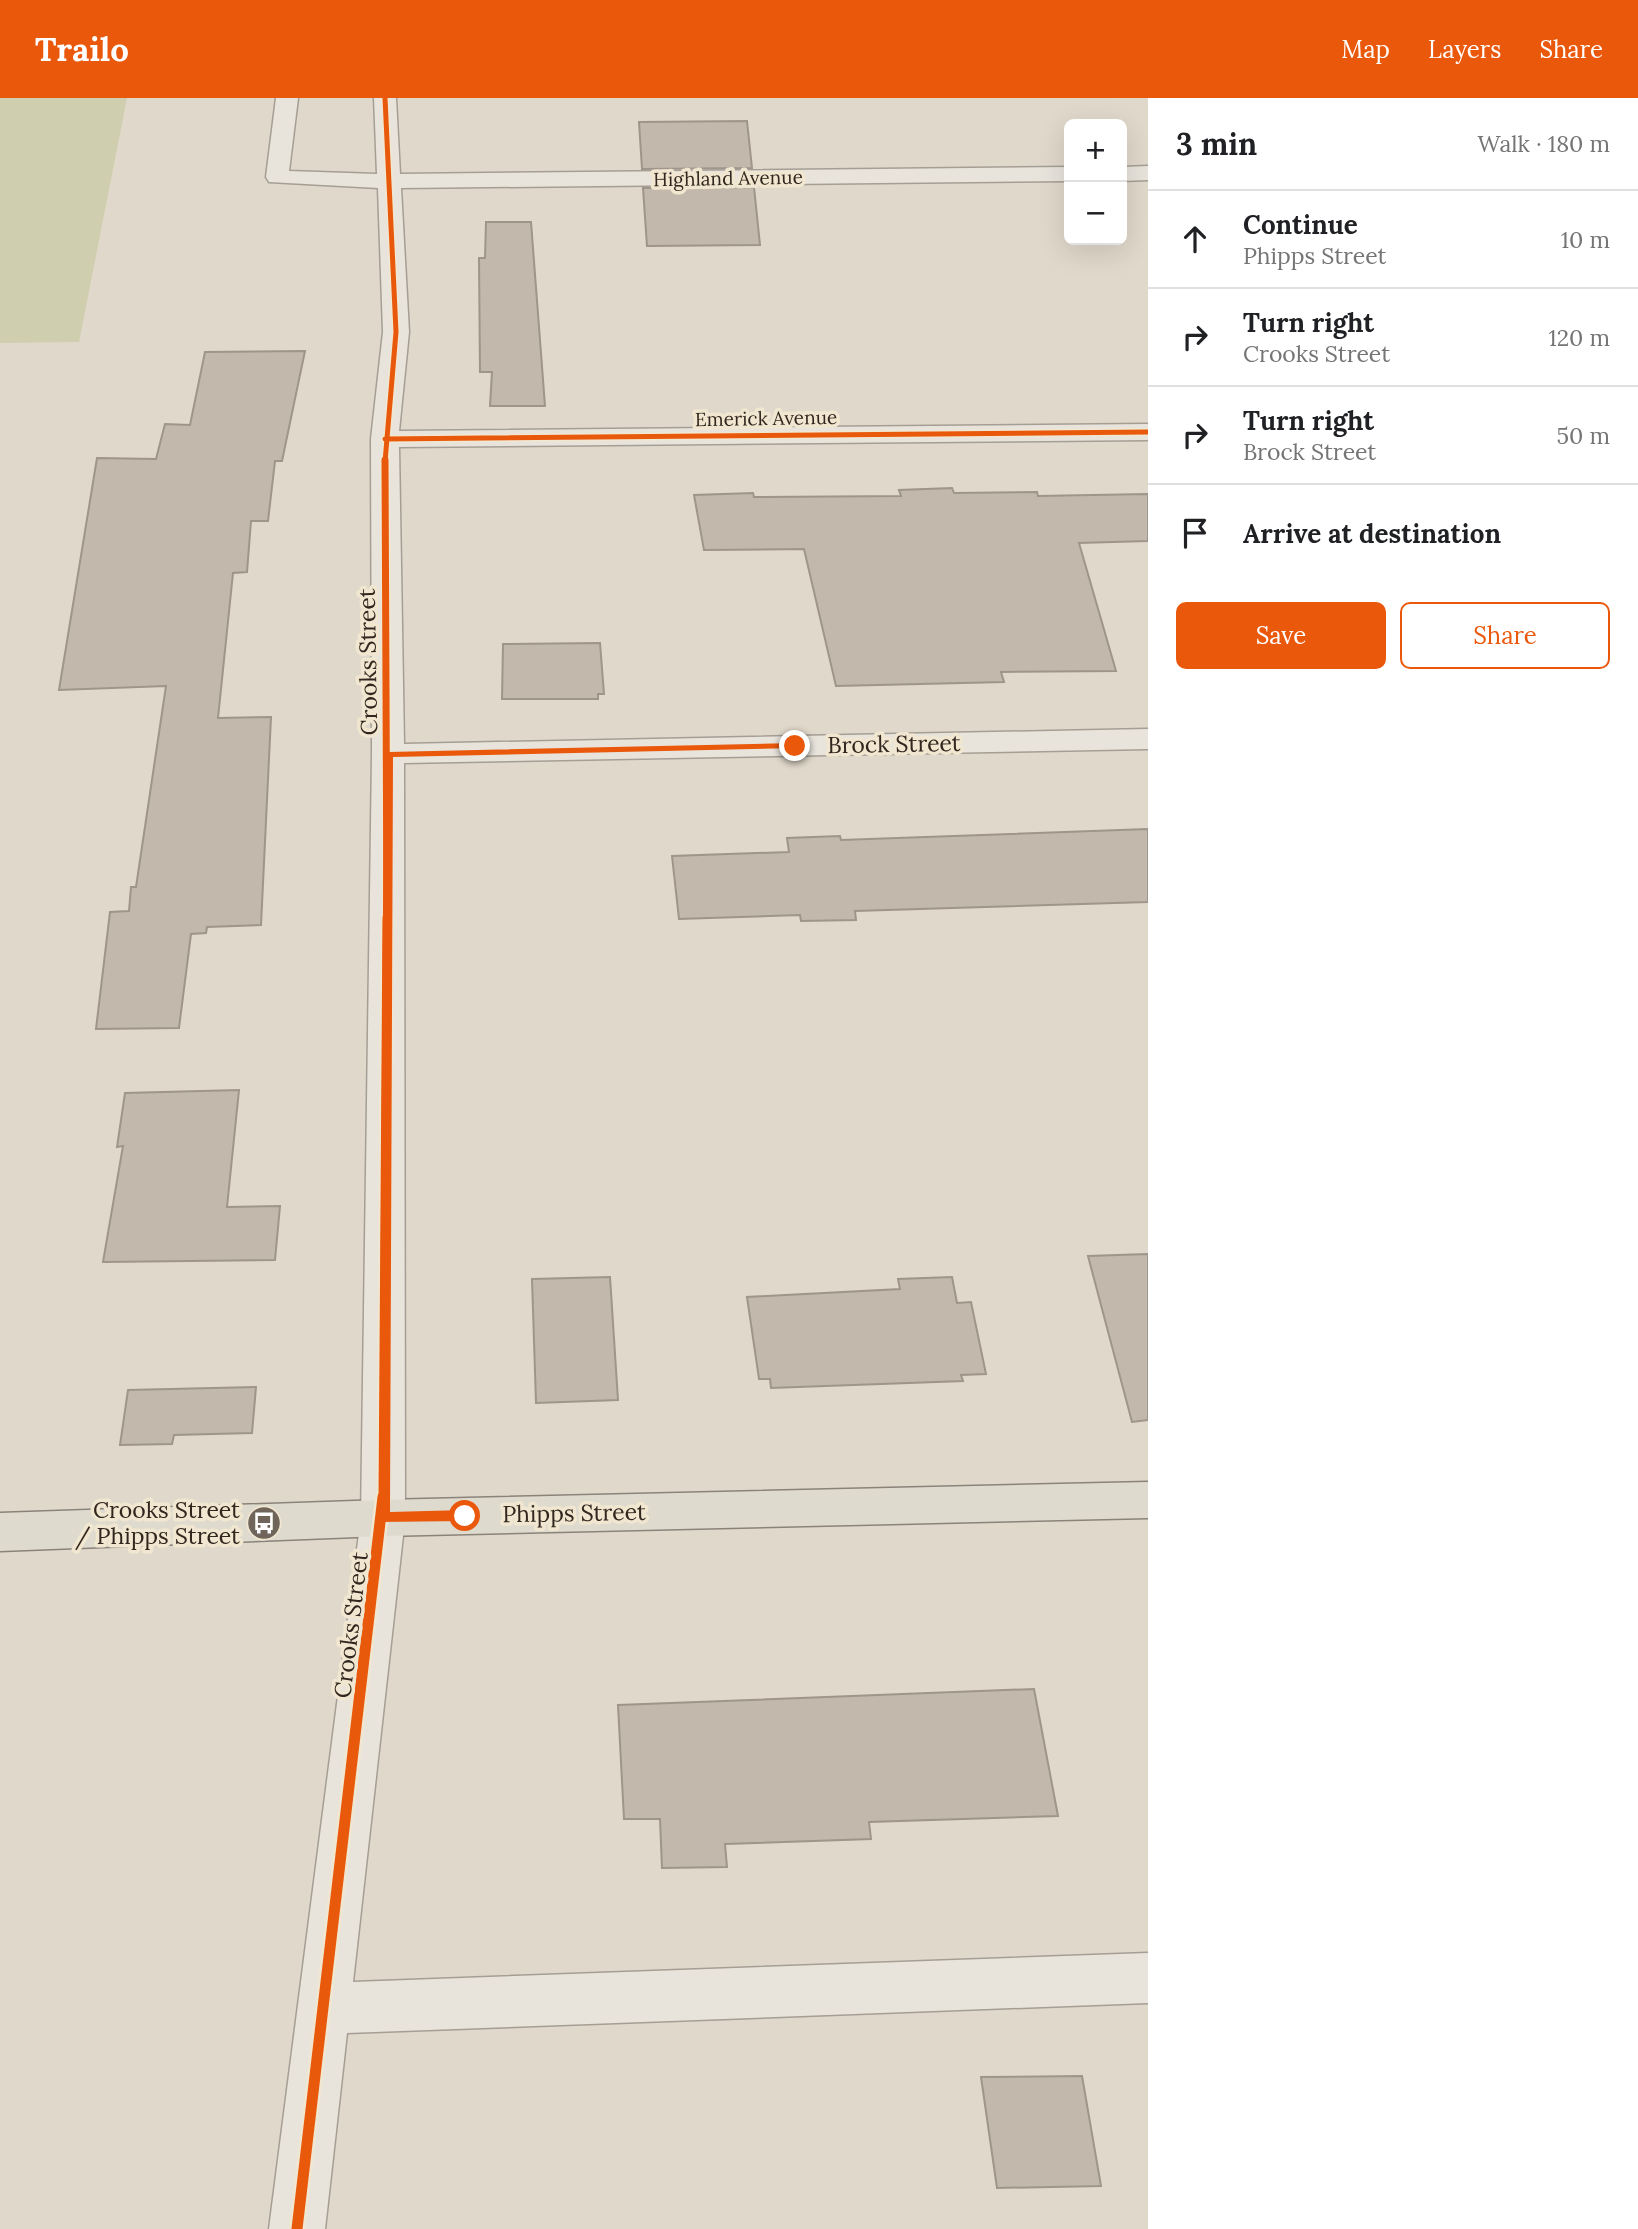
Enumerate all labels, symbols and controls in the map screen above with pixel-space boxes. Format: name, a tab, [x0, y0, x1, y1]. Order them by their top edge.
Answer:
text: Trailo	[35, 28, 129, 70]
text: Map	[1341, 34, 1390, 65]
text: Layers	[1428, 34, 1501, 65]
text: Share	[1539, 34, 1603, 65]
map controls	[1064, 119, 1127, 245]
button: +	[1064, 119, 1127, 182]
text: 3 min	[1176, 125, 1257, 163]
text: Walk · 180 m	[1477, 129, 1610, 158]
street label: Highland Avenue	[653, 165, 803, 191]
button: −	[1064, 182, 1127, 245]
text: Continue	[1243, 208, 1358, 241]
icon: ahead	[1176, 220, 1214, 258]
text: 10 m	[1561, 225, 1610, 254]
text: Phipps Street	[1243, 241, 1386, 270]
text: Turn right	[1243, 306, 1374, 339]
icon: right	[1176, 318, 1214, 356]
text: 120 m	[1548, 323, 1610, 352]
text: Crooks Street	[1243, 339, 1390, 368]
text: Turn right	[1243, 404, 1374, 437]
street label: Emerick Avenue	[695, 405, 837, 431]
icon: right	[1176, 416, 1214, 454]
text: 50 m	[1557, 421, 1610, 450]
text: Brock Street	[1243, 437, 1376, 466]
icon: arrive	[1176, 514, 1214, 552]
text: Arrive at destination	[1243, 517, 1501, 550]
street label: Crooks Street	[352, 588, 383, 736]
button: Save	[1176, 602, 1386, 669]
button: Share	[1400, 602, 1610, 669]
street label: Brock Street	[827, 728, 961, 759]
route end	[779, 730, 810, 761]
place label: Crooks Street / Phipps Street	[75, 1495, 240, 1551]
street label: Phipps Street	[502, 1497, 646, 1528]
route start	[449, 1500, 480, 1531]
bus stop icon: Crooks Street / Phipps Street	[245, 1504, 283, 1542]
street label: Crooks Street	[327, 1550, 374, 1700]

